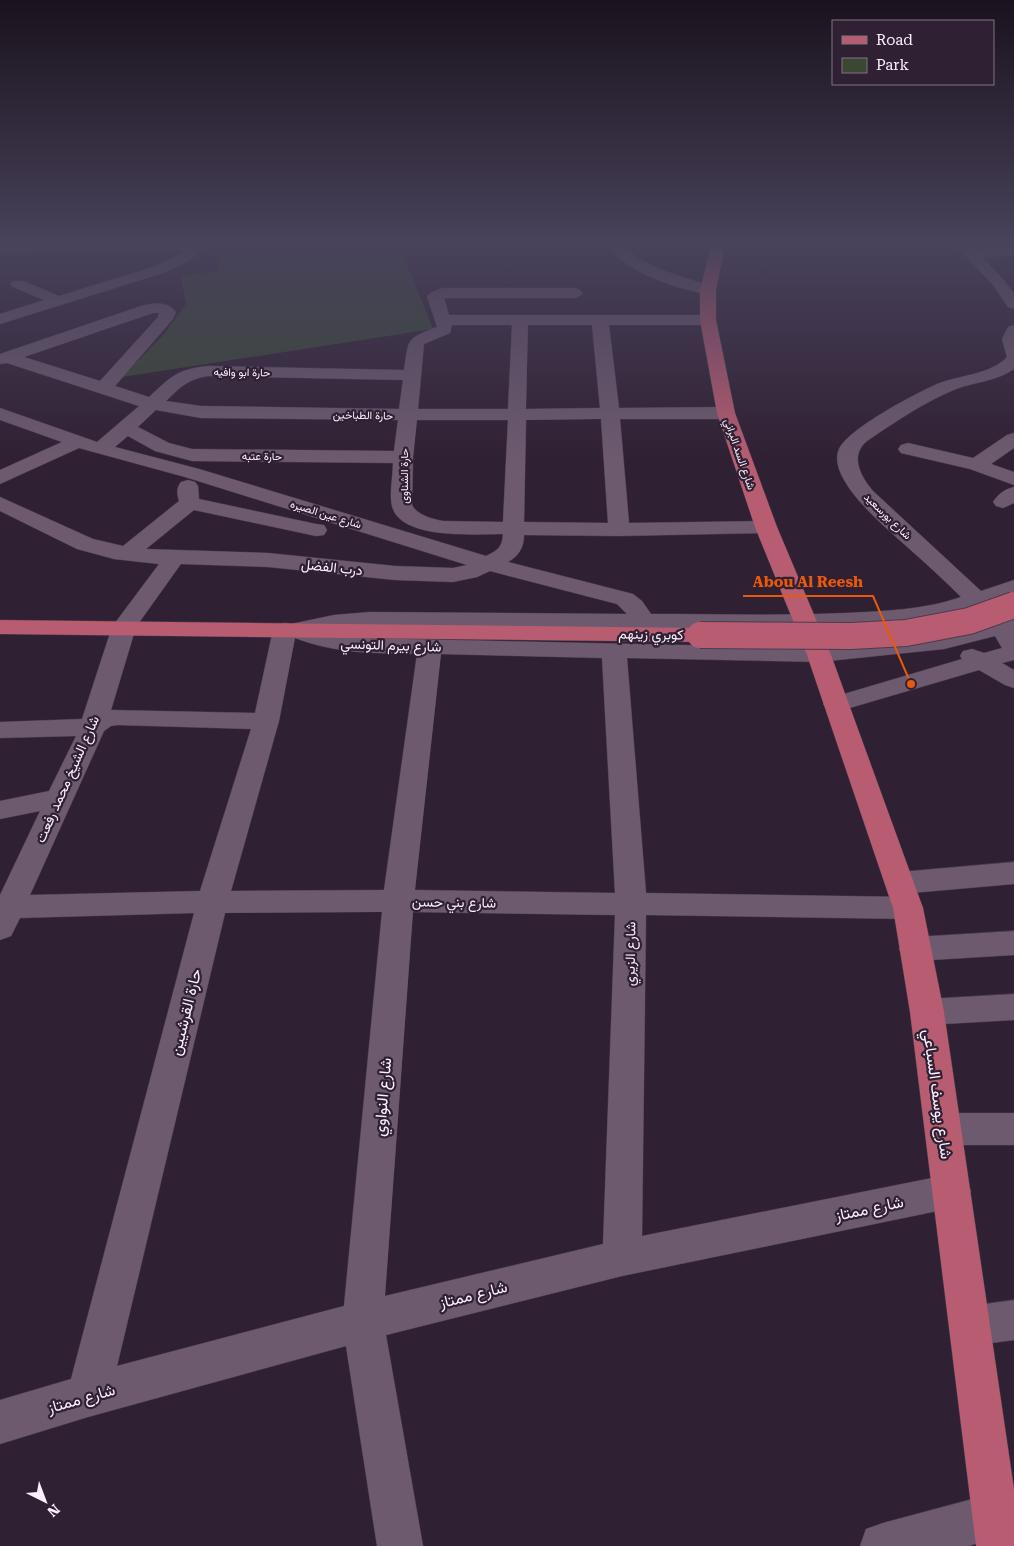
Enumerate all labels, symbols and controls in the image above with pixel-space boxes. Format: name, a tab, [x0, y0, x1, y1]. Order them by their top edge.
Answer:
legend	[832, 20, 994, 85]
text: Road	[876, 31, 913, 49]
text: Park	[876, 56, 910, 74]
street label: حارة ابو وافيه	[214, 366, 270, 379]
street label: حارة الطباخين	[333, 408, 393, 423]
street label: شارع السد البراني	[718, 417, 758, 493]
street label: حارة الشناوى	[398, 448, 411, 504]
street label: حارة عتبه	[242, 450, 282, 463]
street label: شارع بورسعيد	[861, 491, 914, 543]
street label: شارع عين الصيره	[288, 497, 363, 533]
street label: درب الفضل	[300, 556, 364, 579]
callout: Abou Al Reesh	[743, 566, 873, 596]
text: Abou Al Reesh	[753, 573, 863, 591]
street label: كوبري زينهم	[618, 625, 684, 647]
street label: شارع بيرم التونسي	[340, 635, 442, 659]
street label: شارع الشيخ محمد رفعت	[32, 713, 105, 846]
street label: شارع بني حسن	[412, 893, 496, 915]
street label: شارع الزيري	[621, 922, 643, 986]
street label: حارة القرشيين	[166, 967, 206, 1058]
street label: شارع يوسف السباعي	[915, 1028, 956, 1161]
street label: شارع النواوي	[370, 1057, 399, 1138]
street label: شارع ممتاز	[832, 1192, 906, 1227]
street label: شارع ممتاز	[436, 1277, 510, 1314]
street label: شارع ممتاز	[44, 1380, 118, 1419]
north arrow	[20, 1476, 70, 1526]
text: N	[44, 1501, 63, 1520]

